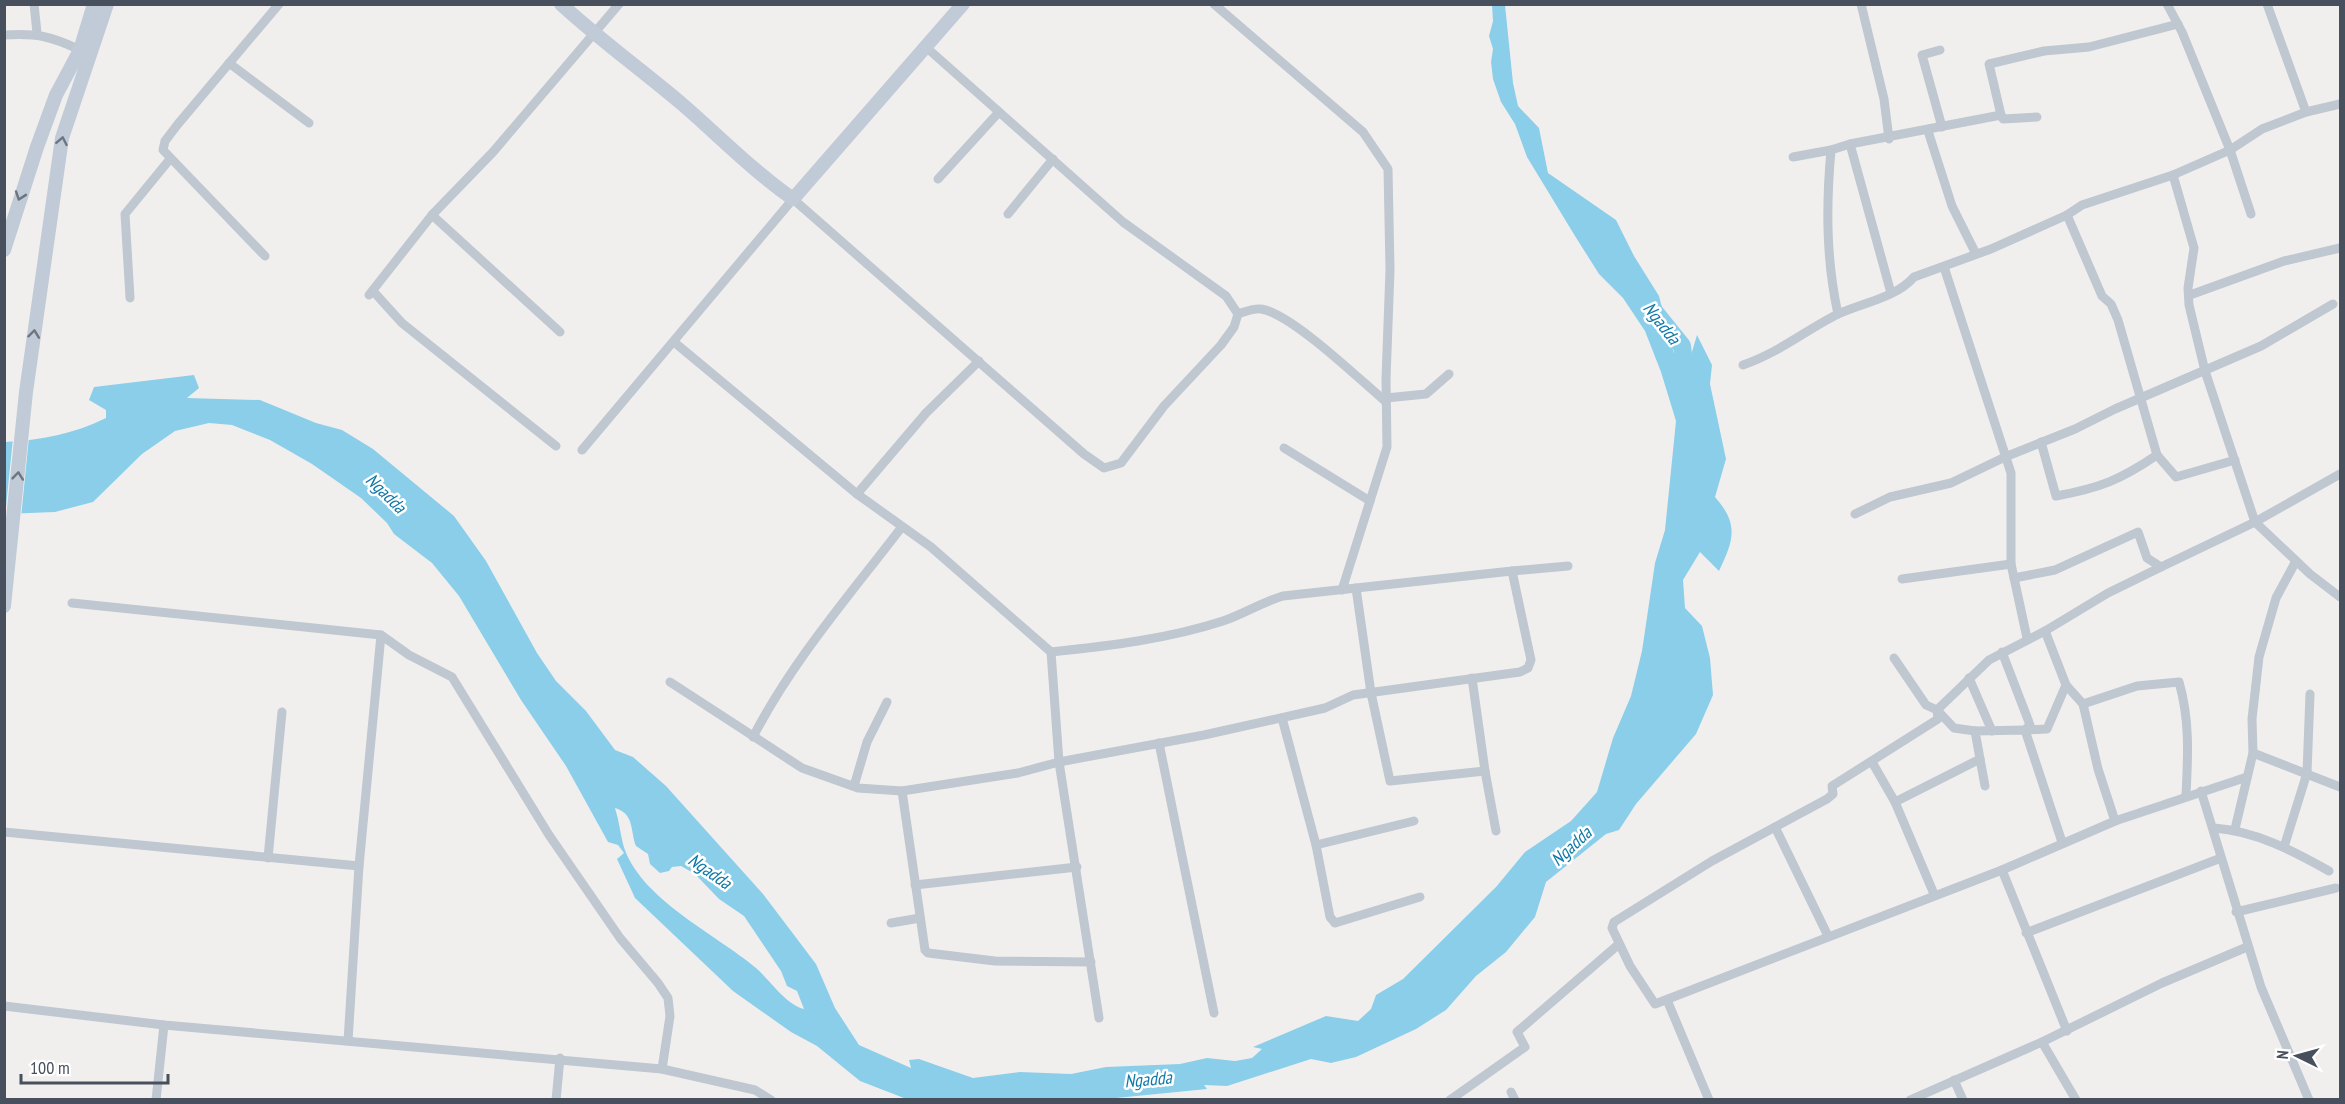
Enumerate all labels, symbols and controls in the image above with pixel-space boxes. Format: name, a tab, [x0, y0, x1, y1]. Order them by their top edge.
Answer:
one-way arrow	[55, 137, 68, 147]
one-way arrow	[15, 190, 28, 201]
water label: Ngadda	[1638, 297, 1686, 349]
one-way arrow	[27, 330, 40, 339]
water label: Ngadda	[361, 468, 412, 518]
one-way arrow	[11, 472, 24, 481]
water label: Ngadda	[1546, 821, 1597, 871]
water label: Ngadda	[684, 848, 737, 894]
north arrow	[2267, 1026, 2327, 1086]
scale bar	[21, 1047, 168, 1085]
text: N	[2272, 1050, 2292, 1060]
text: 100 m	[30, 1056, 70, 1079]
water label: Ngadda	[1123, 1065, 1173, 1093]

